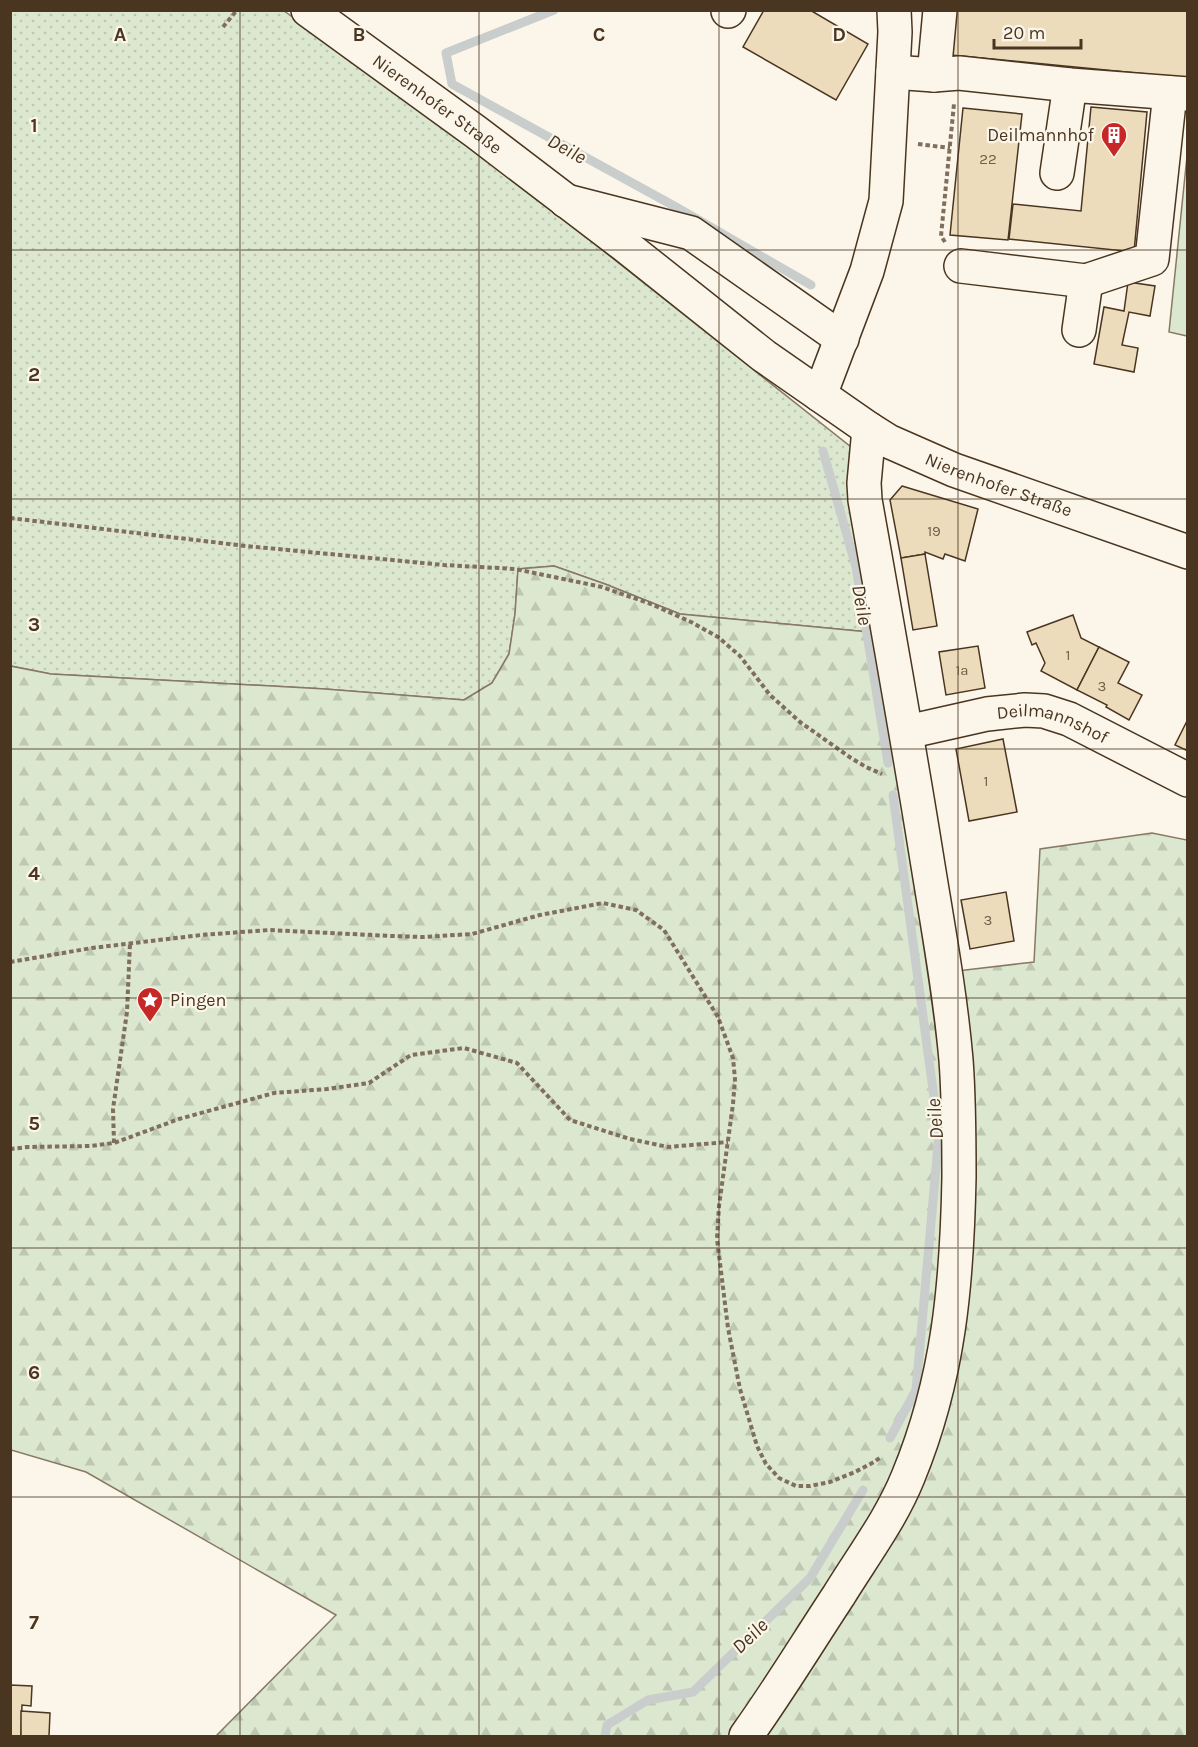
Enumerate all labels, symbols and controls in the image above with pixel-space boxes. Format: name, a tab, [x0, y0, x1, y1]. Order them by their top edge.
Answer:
scale bar	[994, 12, 1081, 50]
text: 20 m	[1003, 22, 1045, 44]
text: A	[114, 23, 127, 46]
text: B	[353, 23, 365, 46]
text: C	[593, 23, 605, 46]
text: D	[832, 23, 846, 46]
street label: Nierenhofer Straße	[368, 50, 506, 159]
text: 1	[30, 114, 38, 137]
building icon: Deilmannhof	[1099, 120, 1129, 158]
place label: Deilmannhof	[987, 124, 1095, 146]
water label: Deile	[544, 129, 590, 169]
house number: 22	[979, 150, 997, 168]
text: 2	[28, 363, 40, 386]
street label: Nierenhofer Straße	[922, 448, 1075, 522]
house number: 19	[927, 522, 941, 540]
water label: Deile	[847, 583, 877, 627]
text: 3	[28, 613, 40, 636]
house number: 1	[1066, 646, 1070, 664]
house number: 1a	[955, 661, 969, 679]
house number: 3	[1098, 677, 1106, 695]
street label: Deilmannshof	[996, 699, 1113, 749]
house number: 1	[984, 772, 988, 790]
text: 4	[28, 862, 40, 885]
house number: 3	[984, 911, 992, 929]
place icon: Pingen	[135, 985, 165, 1023]
place label: Pingen	[170, 989, 226, 1011]
water label: Deile	[922, 1098, 948, 1140]
text: 5	[28, 1112, 40, 1135]
text: 6	[28, 1361, 40, 1384]
text: 7	[29, 1611, 39, 1634]
water label: Deile	[727, 1614, 773, 1658]

